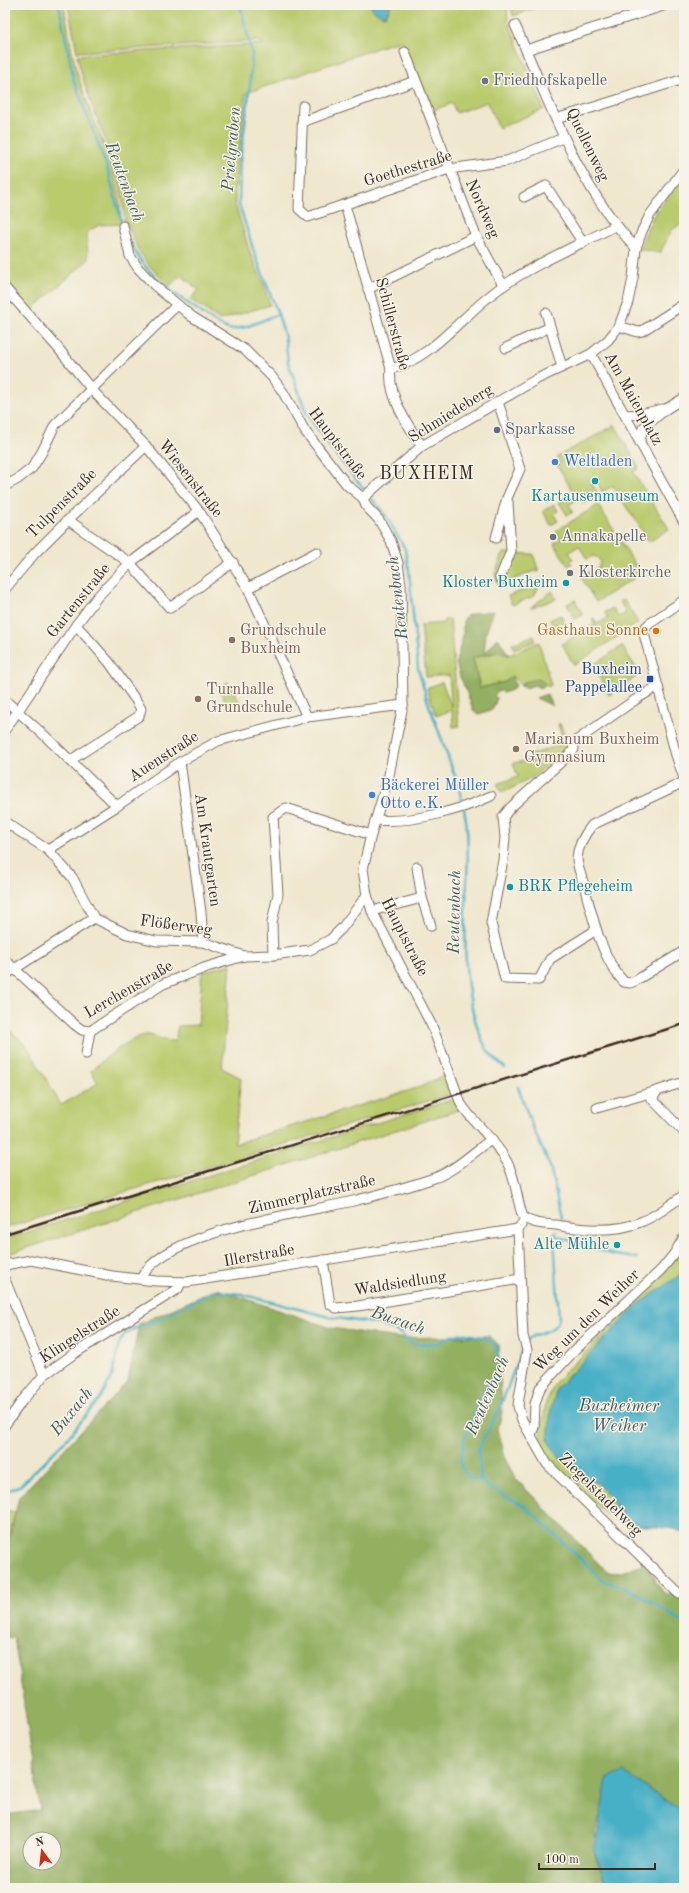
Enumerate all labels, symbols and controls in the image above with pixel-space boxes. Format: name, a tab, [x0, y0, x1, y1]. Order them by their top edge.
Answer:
place label: Friedhofskapelle	[493, 73, 607, 89]
marker: Friedhofskapelle	[480, 76, 490, 86]
water label: Prielgraben	[220, 105, 244, 193]
street label: Quellenweg	[562, 106, 612, 185]
water label: Reutenbach	[101, 139, 146, 225]
street label: Goethestraße	[362, 148, 454, 190]
street label: Nordweg	[462, 177, 502, 241]
street label: Schillerstraße	[372, 276, 412, 372]
street label: Am Maienplatz	[601, 350, 665, 448]
street label: Schmiedeberg	[406, 381, 496, 446]
street label: Hauptstraße	[305, 405, 369, 483]
place label: Sparkasse	[505, 422, 575, 438]
marker: Sparkasse	[492, 425, 502, 435]
street label: Wiesenstraße	[155, 437, 225, 521]
place label: Weltladen	[563, 454, 633, 470]
marker: Weltladen	[550, 457, 560, 467]
district label: BUXHEIM	[379, 465, 475, 483]
street label: Tulpenstraße	[24, 466, 100, 542]
marker: Kartausenmuseum	[590, 476, 600, 486]
place label: Kartausenmuseum	[531, 489, 659, 505]
place label: Annakapelle	[561, 529, 646, 545]
marker: Annakapelle	[548, 532, 558, 542]
water label: Reutenbach	[384, 555, 412, 642]
street label: Gartenstraße	[44, 561, 114, 641]
place label: Klosterkirche	[578, 565, 671, 581]
marker: Klosterkirche	[565, 568, 575, 578]
place label: Kloster Buxheim	[442, 575, 558, 591]
marker: Kloster Buxheim	[561, 578, 571, 588]
place label: Grundschule Buxheim	[240, 623, 326, 657]
place label: Gasthaus Sonne	[537, 623, 648, 639]
marker: Gasthaus Sonne	[651, 626, 661, 636]
marker: Grundschule Buxheim	[227, 635, 237, 645]
place label: Buxheim Pappelallee	[564, 662, 642, 696]
marker: Buxheim Pappelallee	[645, 674, 655, 684]
place label: Turnhalle Grundschule	[206, 682, 292, 716]
marker: Turnhalle Grundschule	[193, 694, 203, 704]
street label: Auenstraße	[126, 729, 202, 785]
place label: Marianum Buxheim Gymnasium	[524, 732, 660, 766]
marker: Marianum Buxheim Gymnasium	[511, 744, 521, 754]
place label: Bäckerei Müller Otto e.K.	[380, 778, 489, 812]
marker: Bäckerei Müller Otto e.K.	[367, 790, 377, 800]
street label: Am Krautgarten	[191, 792, 223, 908]
water label: Reutenbach	[446, 869, 464, 955]
place label: BRK Pflegeheim	[518, 879, 633, 895]
marker: BRK Pflegeheim	[505, 882, 515, 892]
street label: Hauptstraße	[377, 895, 431, 979]
street label: Flößerweg	[139, 913, 214, 939]
street label: Lerchenstraße	[82, 958, 176, 1022]
street label: Zimmerplatzstraße	[247, 1173, 377, 1217]
place label: Alte Mühle	[533, 1237, 609, 1253]
marker: Alte Mühle	[612, 1240, 622, 1250]
street label: Illerstraße	[222, 1242, 296, 1270]
street label: Weg um den Weiher	[531, 1266, 643, 1376]
street label: Waldsiedlung	[353, 1269, 448, 1299]
street label: Klingelstraße	[37, 1303, 123, 1367]
water label: Buxach	[368, 1304, 428, 1338]
water label: Reutenbach	[463, 1354, 513, 1439]
water label: Buxach	[47, 1385, 96, 1440]
water label: Buxheimer Weiher	[578, 1398, 660, 1435]
street label: Ziegelstadelweg	[555, 1450, 645, 1540]
north arrow	[22, 1831, 62, 1871]
text: N	[34, 1836, 46, 1849]
scale bar	[539, 1845, 655, 1871]
text: 100 m	[545, 1854, 579, 1866]

